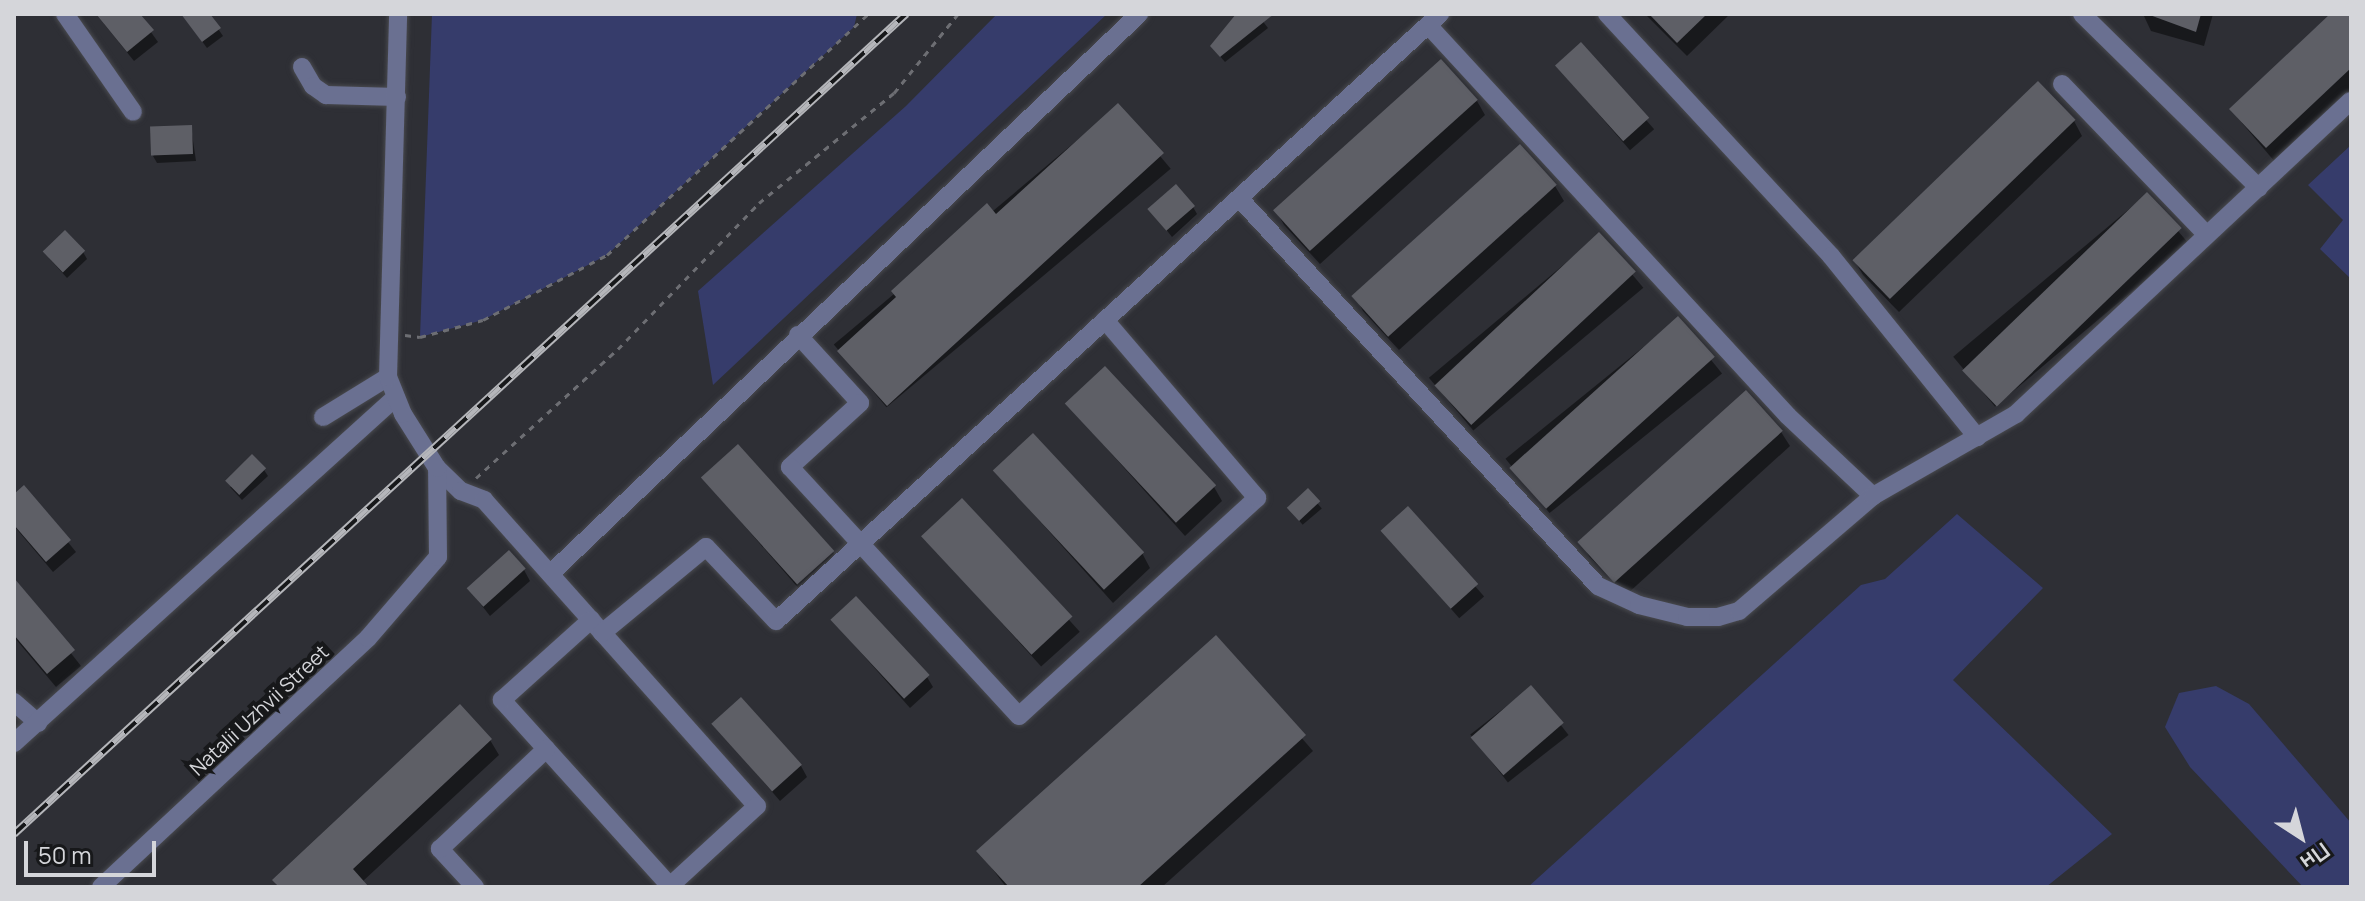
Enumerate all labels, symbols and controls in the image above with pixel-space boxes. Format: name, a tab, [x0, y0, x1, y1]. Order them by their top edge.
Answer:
street label: Natalii Uzhvii Street	[185, 640, 333, 780]
north arrow	[2261, 797, 2341, 877]
scale bar	[28, 825, 160, 875]
text: Пн	[2294, 836, 2336, 877]
text: 50 m	[38, 838, 92, 871]

